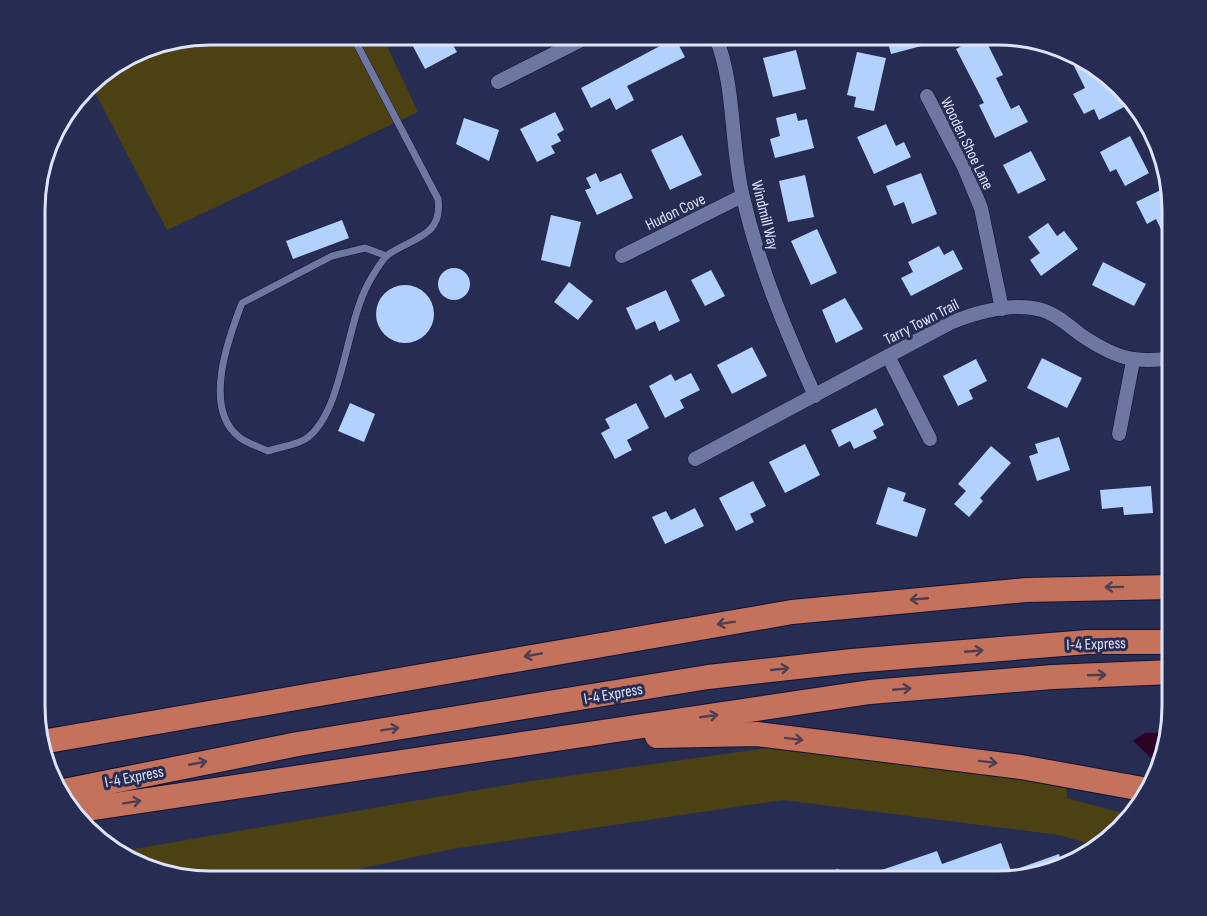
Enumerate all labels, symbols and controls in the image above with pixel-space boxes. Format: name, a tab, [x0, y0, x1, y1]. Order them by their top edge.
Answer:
street label: Wooden Shoe Lane	[936, 94, 997, 193]
street label: Windmill Way	[747, 179, 782, 252]
street label: Hudon Cove	[643, 190, 709, 235]
street label: Tarry Town Trail	[881, 295, 962, 349]
one-way arrow	[1104, 582, 1124, 593]
one-way arrow	[910, 593, 930, 604]
one-way arrow	[716, 618, 736, 629]
street label: I-4 Express	[1066, 634, 1126, 655]
one-way arrow	[963, 646, 983, 657]
one-way arrow	[524, 650, 544, 661]
one-way arrow	[769, 663, 789, 674]
one-way arrow	[1086, 669, 1106, 681]
street label: I-4 Express	[582, 680, 645, 709]
one-way arrow	[892, 683, 912, 694]
one-way arrow	[699, 710, 719, 721]
one-way arrow	[380, 724, 400, 735]
one-way arrow	[784, 733, 803, 744]
one-way arrow	[188, 757, 208, 768]
one-way arrow	[977, 757, 997, 768]
street label: I-4 Express	[103, 762, 166, 792]
one-way arrow	[121, 797, 141, 808]

